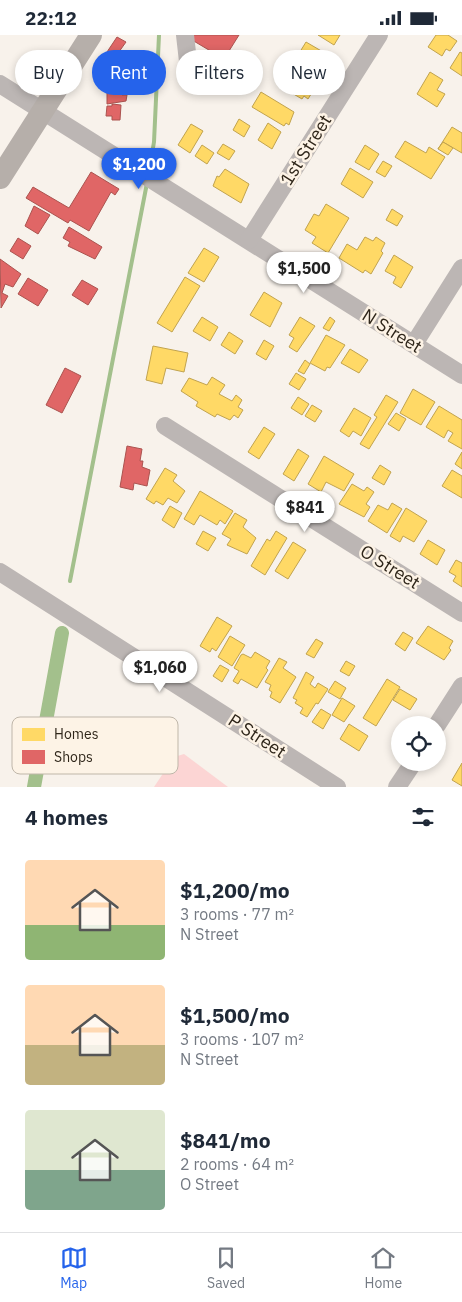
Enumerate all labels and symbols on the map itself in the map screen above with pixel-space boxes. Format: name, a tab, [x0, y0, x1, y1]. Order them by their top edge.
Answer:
street label: 1st Street	[275, 110, 336, 189]
pin: $1,200	[98, 147, 180, 190]
pin: $1,500	[263, 251, 345, 294]
street label: N Street	[358, 303, 426, 358]
pin: $841	[275, 491, 335, 533]
street label: O Street	[356, 539, 425, 594]
pin: $1,060	[119, 651, 201, 693]
street label: P Street	[224, 708, 291, 763]
legend	[12, 717, 178, 774]
text: Homes	[54, 725, 99, 743]
text: Shops	[54, 748, 93, 766]

